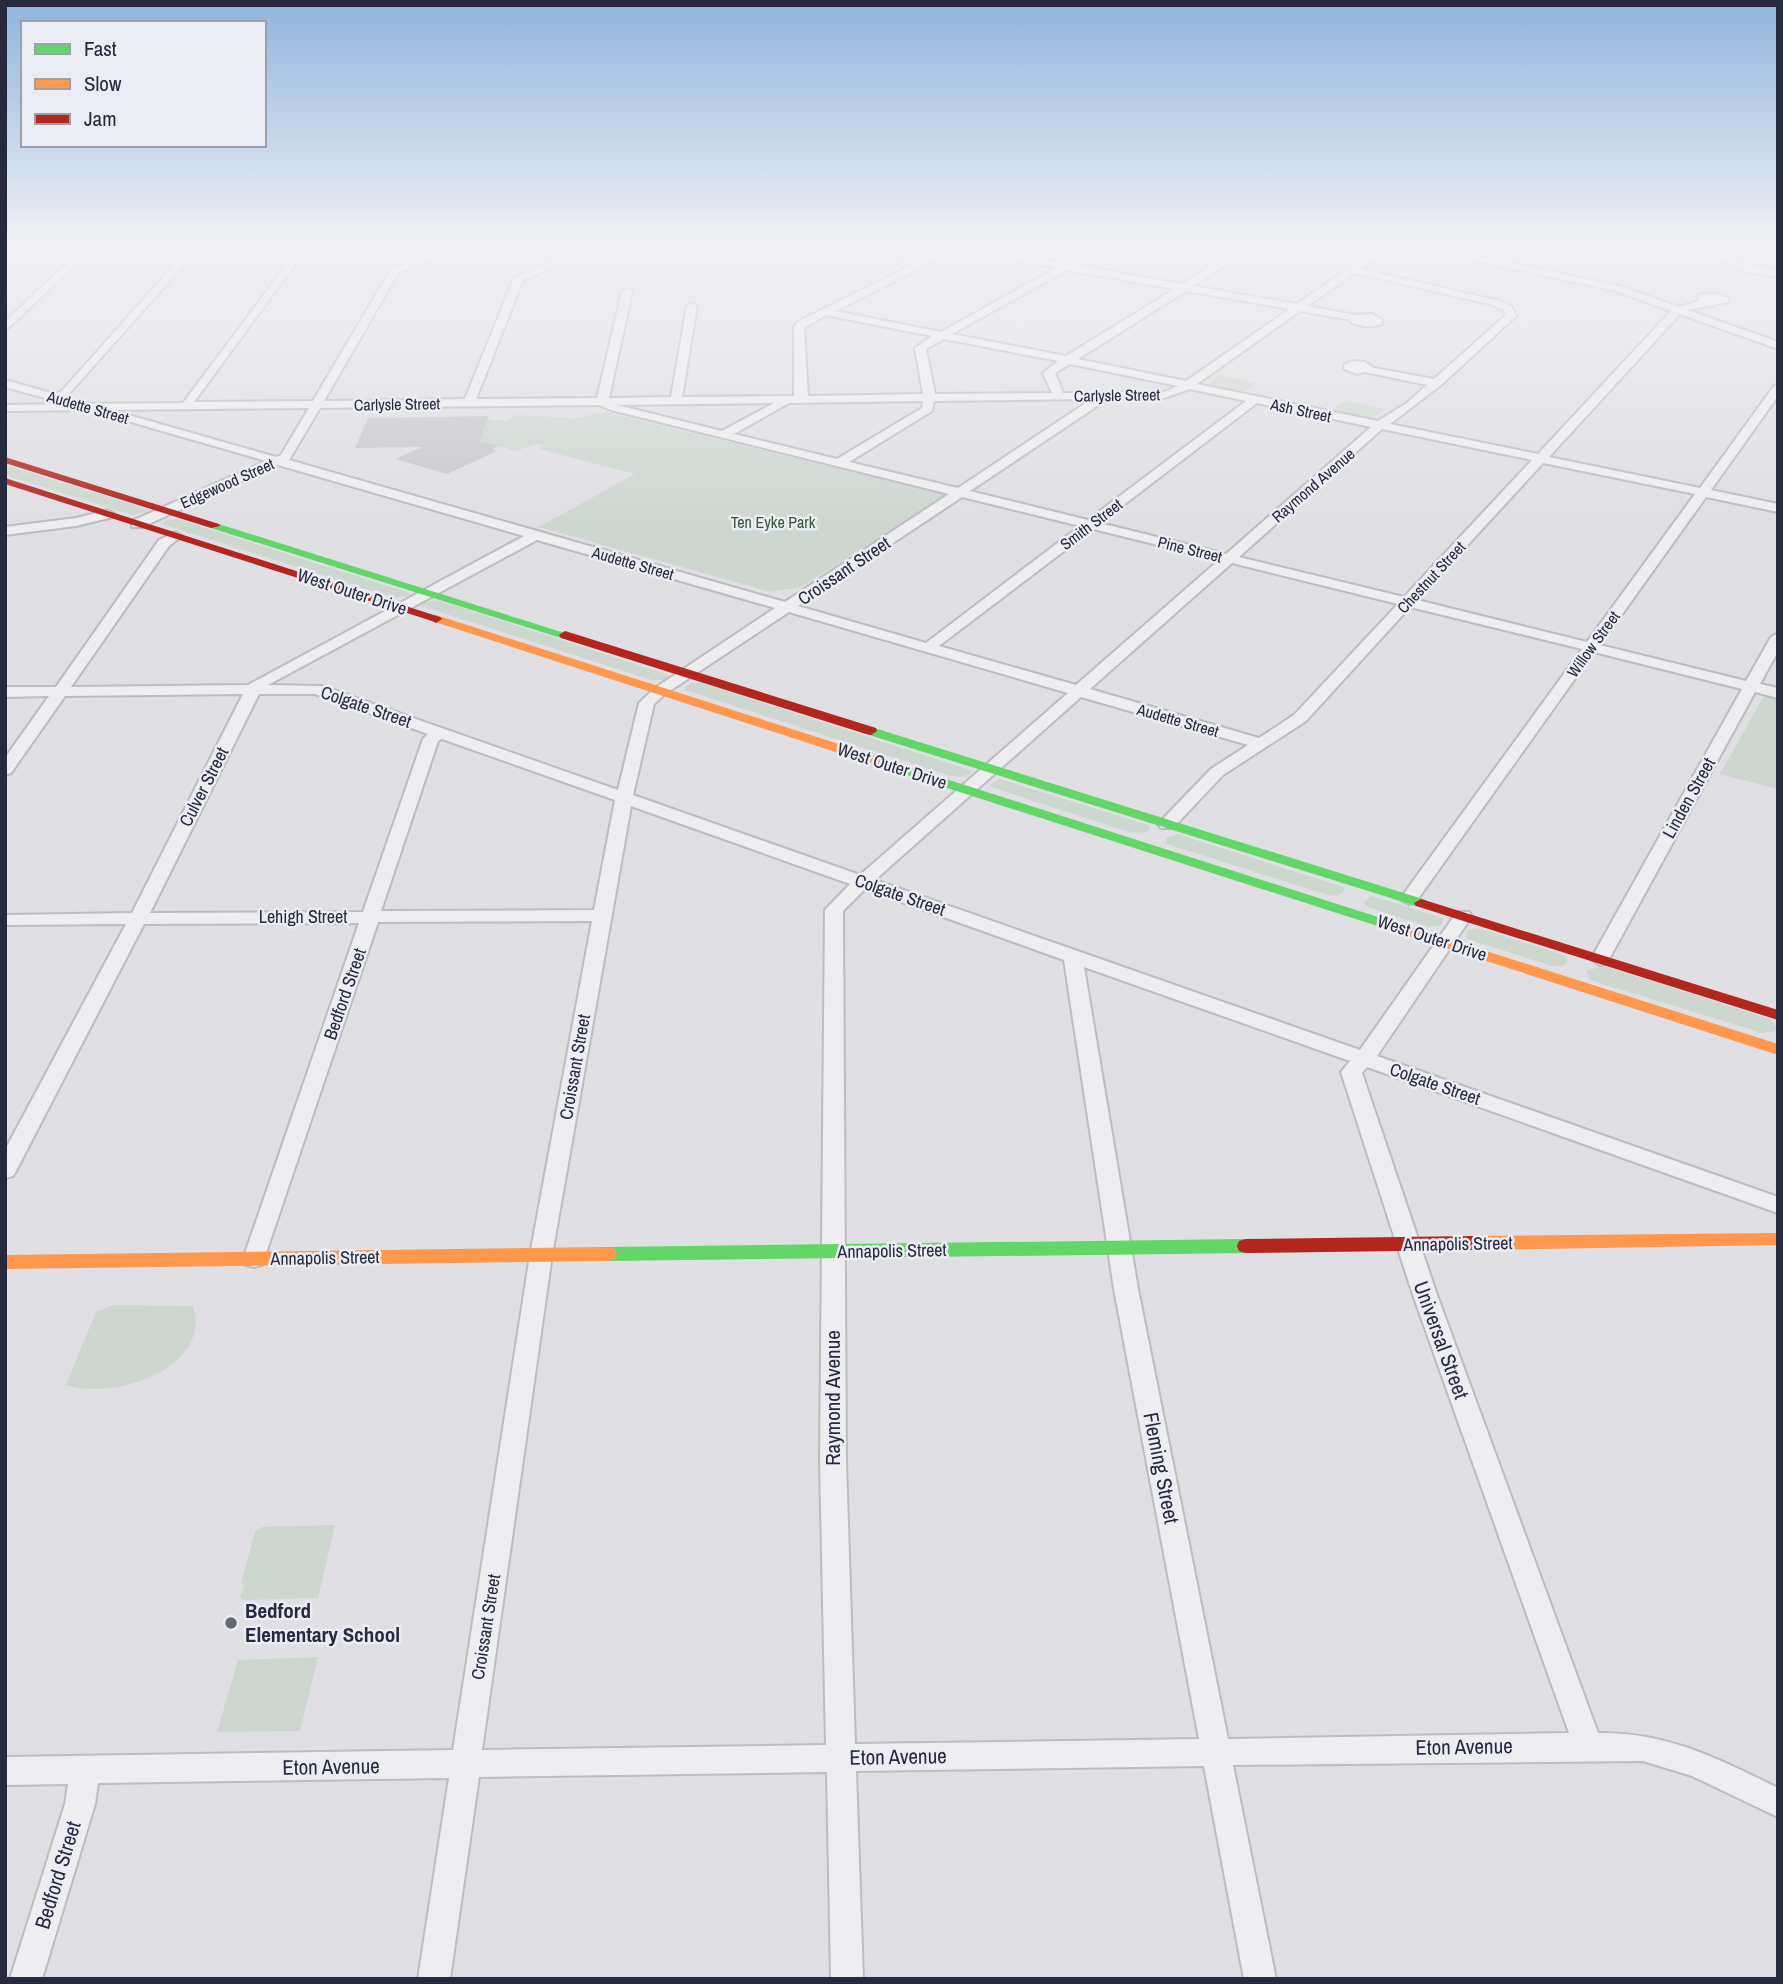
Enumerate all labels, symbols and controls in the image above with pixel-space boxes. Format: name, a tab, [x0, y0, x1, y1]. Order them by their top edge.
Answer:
legend	[21, 21, 266, 147]
text: Fast	[84, 34, 117, 63]
text: Slow	[84, 69, 122, 98]
text: Jam	[84, 104, 117, 133]
street label: Carlysle Street	[1074, 383, 1161, 407]
street label: Audette Street	[44, 385, 132, 429]
street label: Carlysle Street	[354, 392, 441, 416]
street label: Ash Street	[1268, 393, 1334, 427]
street label: Raymond Avenue	[1267, 443, 1359, 527]
street label: Edgewood Street	[177, 452, 278, 514]
street label: Smith Street	[1055, 493, 1127, 555]
park label: Ten Eyke Park	[731, 511, 816, 533]
street label: Croissant Street	[793, 530, 895, 611]
street label: Pine Street	[1155, 530, 1225, 568]
street label: Chestnut Street	[1392, 536, 1470, 618]
street label: Audette Street	[589, 541, 677, 585]
street label: West Outer Drive	[294, 562, 410, 621]
street label: Willow Street	[1561, 606, 1625, 682]
street label: Colgate Street	[317, 679, 415, 734]
street label: Audette Street	[1134, 698, 1222, 742]
street label: West Outer Drive	[834, 736, 950, 795]
street label: Culver Street	[173, 743, 234, 831]
street label: Linden Street	[1656, 753, 1721, 843]
street label: Colgate Street	[851, 867, 949, 922]
street label: Lehigh Street	[259, 904, 347, 929]
street label: West Outer Drive	[1374, 908, 1490, 967]
street label: Bedford Street	[317, 945, 372, 1043]
street label: Croissant Street	[553, 1012, 596, 1122]
street label: Colgate Street	[1386, 1056, 1484, 1111]
street label: Annapolis Street	[1402, 1230, 1513, 1257]
street label: Annapolis Street	[836, 1237, 947, 1264]
street label: Annapolis Street	[269, 1244, 380, 1271]
street label: Universal Street	[1407, 1277, 1476, 1403]
street label: Raymond Avenue	[818, 1330, 847, 1466]
street label: Fleming Street	[1136, 1410, 1187, 1526]
street label: Croissant Street	[465, 1572, 506, 1682]
place label: Bedford Elementary School	[245, 1596, 400, 1649]
marker: Bedford Elementary School	[223, 1615, 239, 1631]
street label: Eton Avenue	[1415, 1731, 1513, 1762]
street label: Eton Avenue	[849, 1741, 947, 1772]
street label: Eton Avenue	[282, 1751, 380, 1782]
street label: Bedford Street	[27, 1817, 88, 1932]

